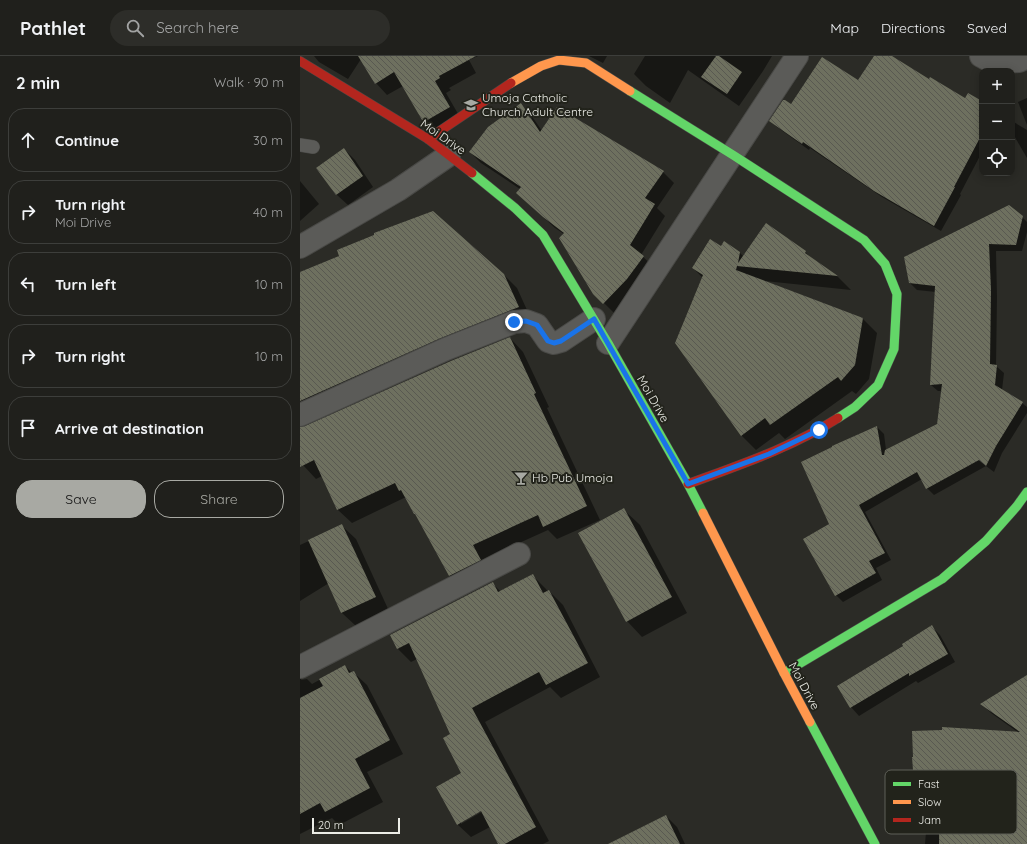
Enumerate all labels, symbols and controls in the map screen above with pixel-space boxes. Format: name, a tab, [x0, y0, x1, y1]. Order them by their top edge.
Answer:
search box	[110, 10, 390, 46]
text: Pathlet	[20, 16, 86, 40]
icon: search	[124, 17, 146, 39]
text: Search here	[156, 18, 239, 37]
text: Map	[830, 19, 859, 37]
text: Directions	[881, 19, 945, 37]
text: Saved	[967, 19, 1007, 37]
map controls	[979, 68, 1015, 176]
button: +	[979, 68, 1015, 104]
text: 2 min	[16, 72, 60, 93]
text: Walk · 90 m	[214, 74, 284, 90]
place label: Umoja Catholic Church Adult Centre	[482, 90, 593, 119]
school or university icon: Umoja Catholic Church Adult Centre	[463, 97, 479, 113]
button: −	[979, 104, 1015, 140]
street label: Moi Drive	[418, 116, 469, 158]
icon: ahead	[17, 129, 39, 151]
text: Continue	[55, 131, 119, 150]
text: 30 m	[253, 132, 283, 148]
button: locate	[979, 140, 1015, 176]
text: Turn right	[55, 195, 126, 214]
icon: right	[17, 201, 39, 223]
text: 40 m	[253, 204, 283, 220]
text: Moi Drive	[55, 214, 111, 230]
icon: left	[17, 273, 39, 295]
text: Turn left	[55, 275, 117, 294]
text: 10 m	[255, 276, 283, 292]
route end	[505, 313, 523, 331]
icon: right	[17, 345, 39, 367]
text: Turn right	[55, 347, 126, 366]
text: 10 m	[255, 348, 283, 364]
street label: Moi Drive	[634, 373, 673, 425]
icon: arrive	[17, 417, 39, 439]
text: Arrive at destination	[55, 419, 204, 438]
route start	[810, 421, 828, 439]
bar icon: Hb Pub Umoja	[513, 470, 529, 486]
place label: Hb Pub Umoja	[532, 470, 613, 485]
button: Save	[16, 480, 146, 518]
button: Share	[154, 480, 284, 518]
street label: Moi Drive	[786, 659, 823, 712]
legend	[885, 770, 1017, 834]
text: Fast	[918, 777, 940, 791]
text: Slow	[918, 795, 942, 809]
text: Jam	[918, 813, 941, 827]
scale bar	[312, 816, 400, 835]
text: 20 m	[318, 818, 344, 832]

